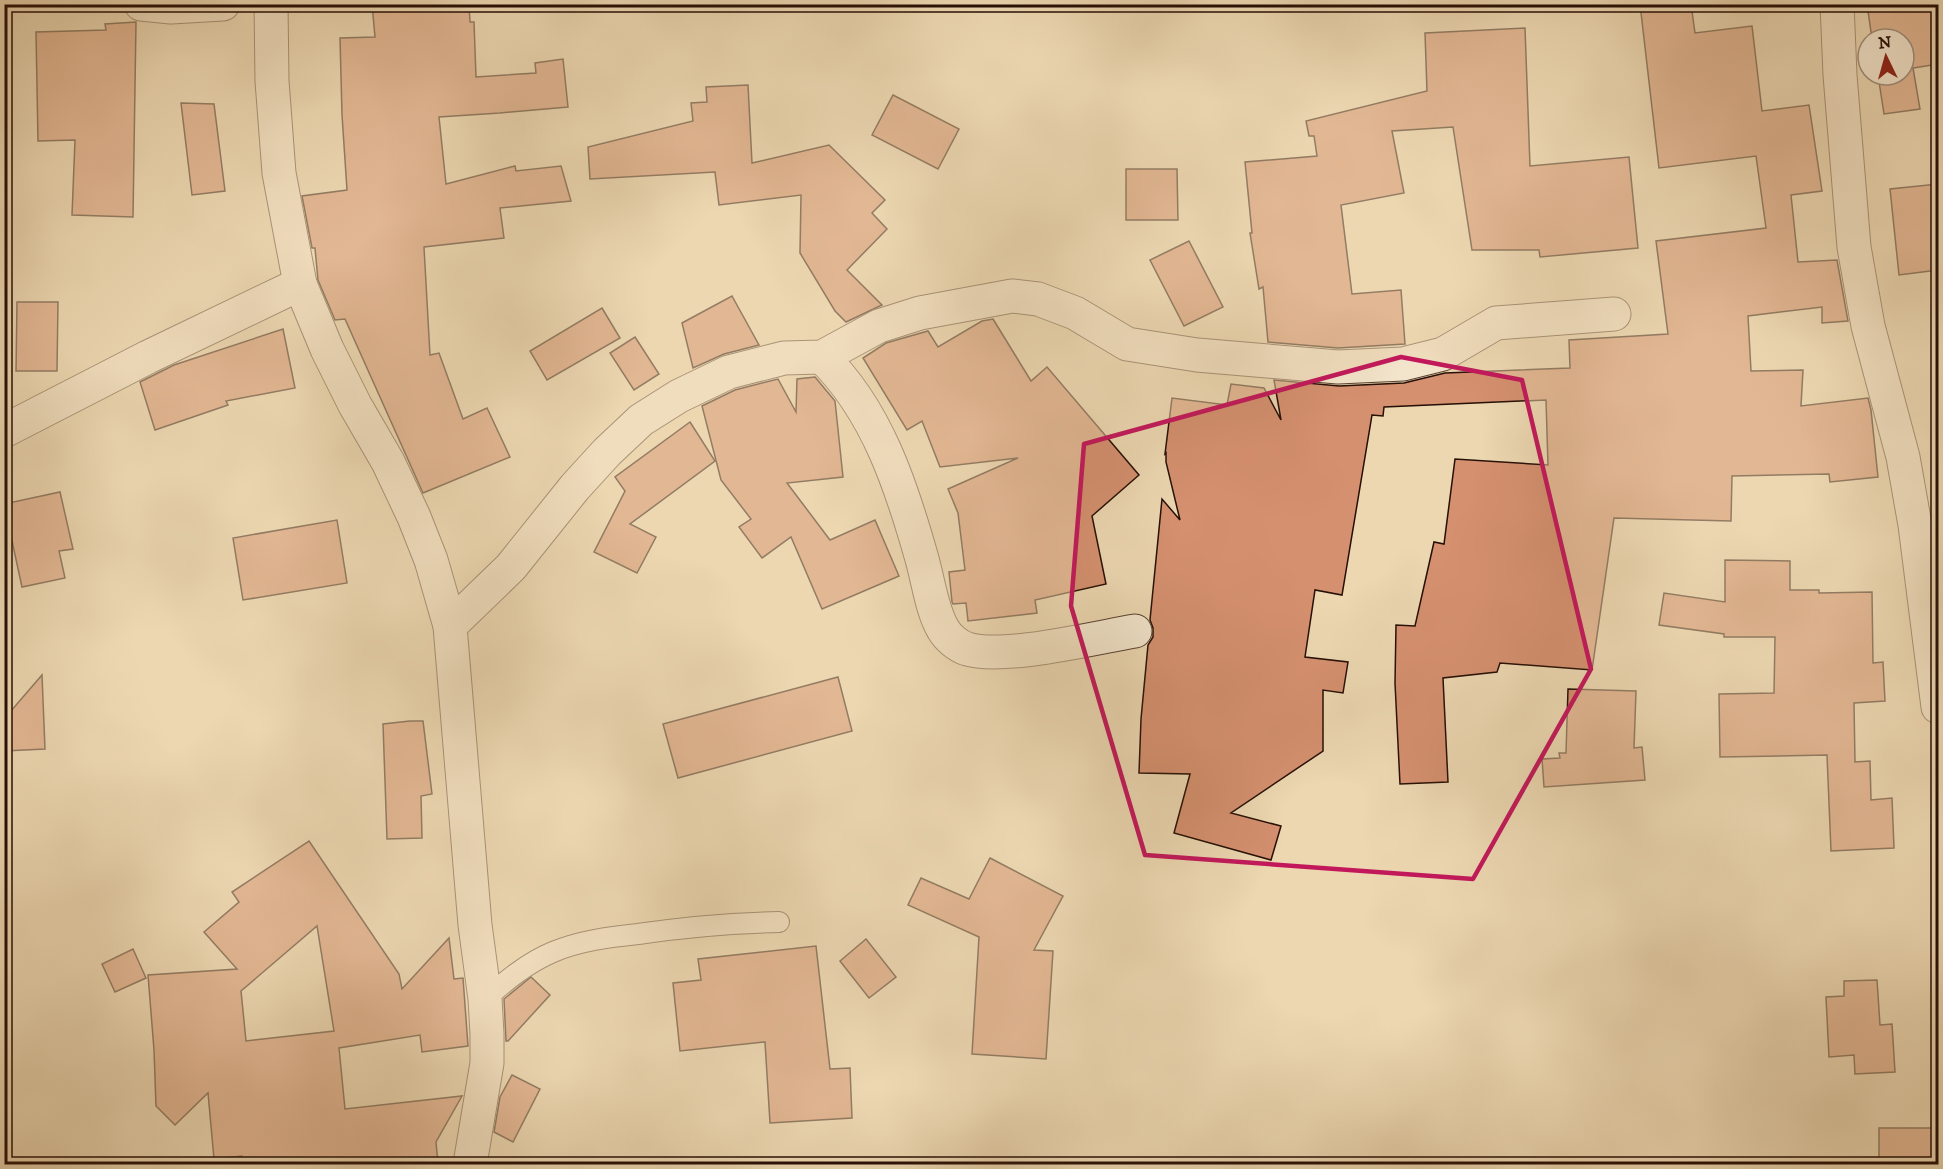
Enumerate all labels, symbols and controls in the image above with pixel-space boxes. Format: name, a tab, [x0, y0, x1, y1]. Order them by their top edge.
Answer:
north arrow	[1856, 27, 1916, 87]
text: N	[1877, 33, 1892, 54]

